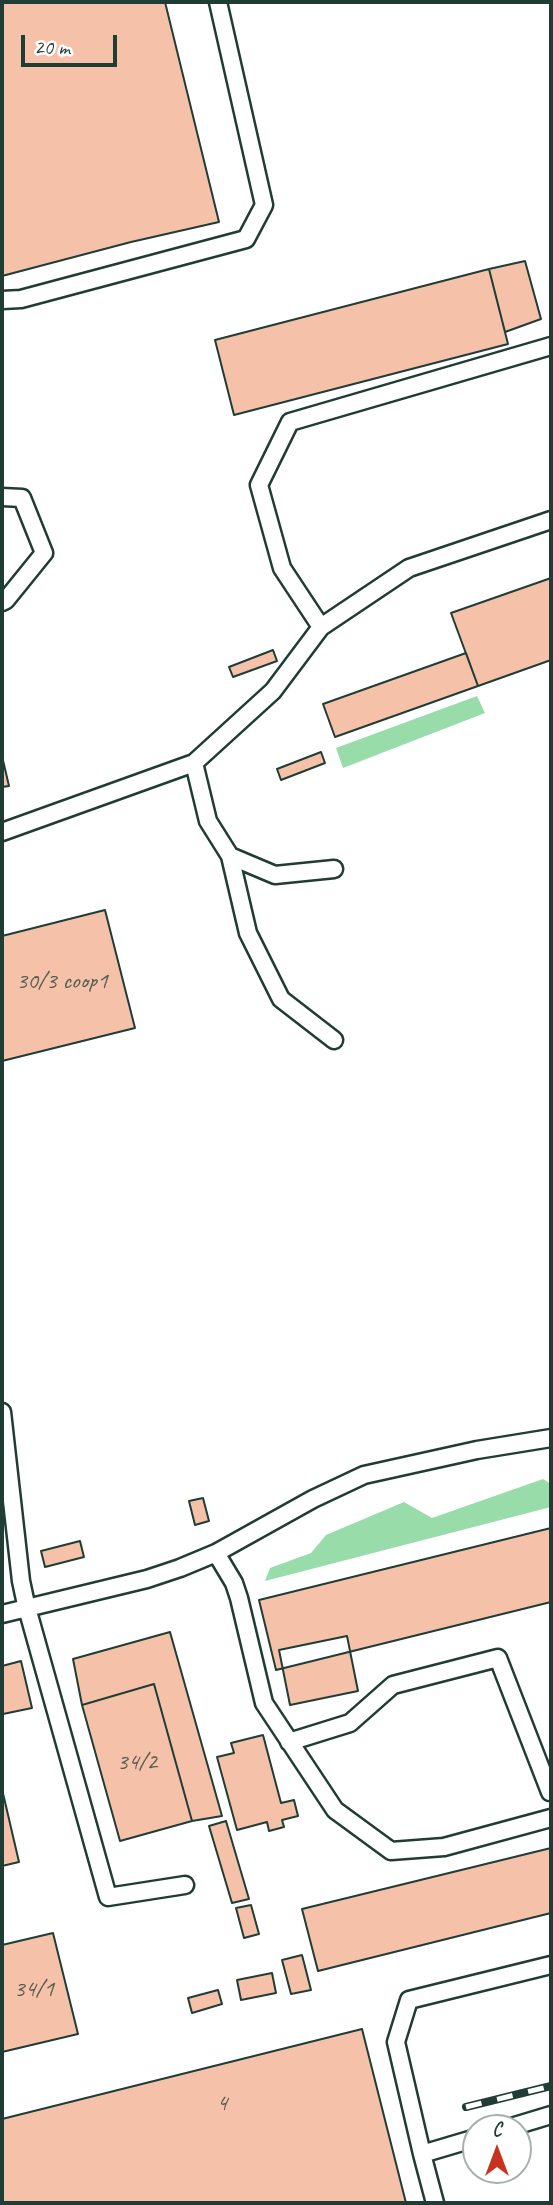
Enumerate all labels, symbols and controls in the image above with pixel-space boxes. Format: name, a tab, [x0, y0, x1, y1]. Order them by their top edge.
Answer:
scale bar	[24, 21, 121, 65]
text: 20 m	[34, 34, 70, 60]
house number: 30/3 соор1	[16, 968, 108, 996]
house number: 34/2	[117, 1749, 157, 1777]
house number: 34/1	[14, 1976, 54, 2004]
house number: 4	[217, 2090, 227, 2118]
north arrow	[462, 2114, 532, 2184]
text: С	[492, 2118, 502, 2142]

